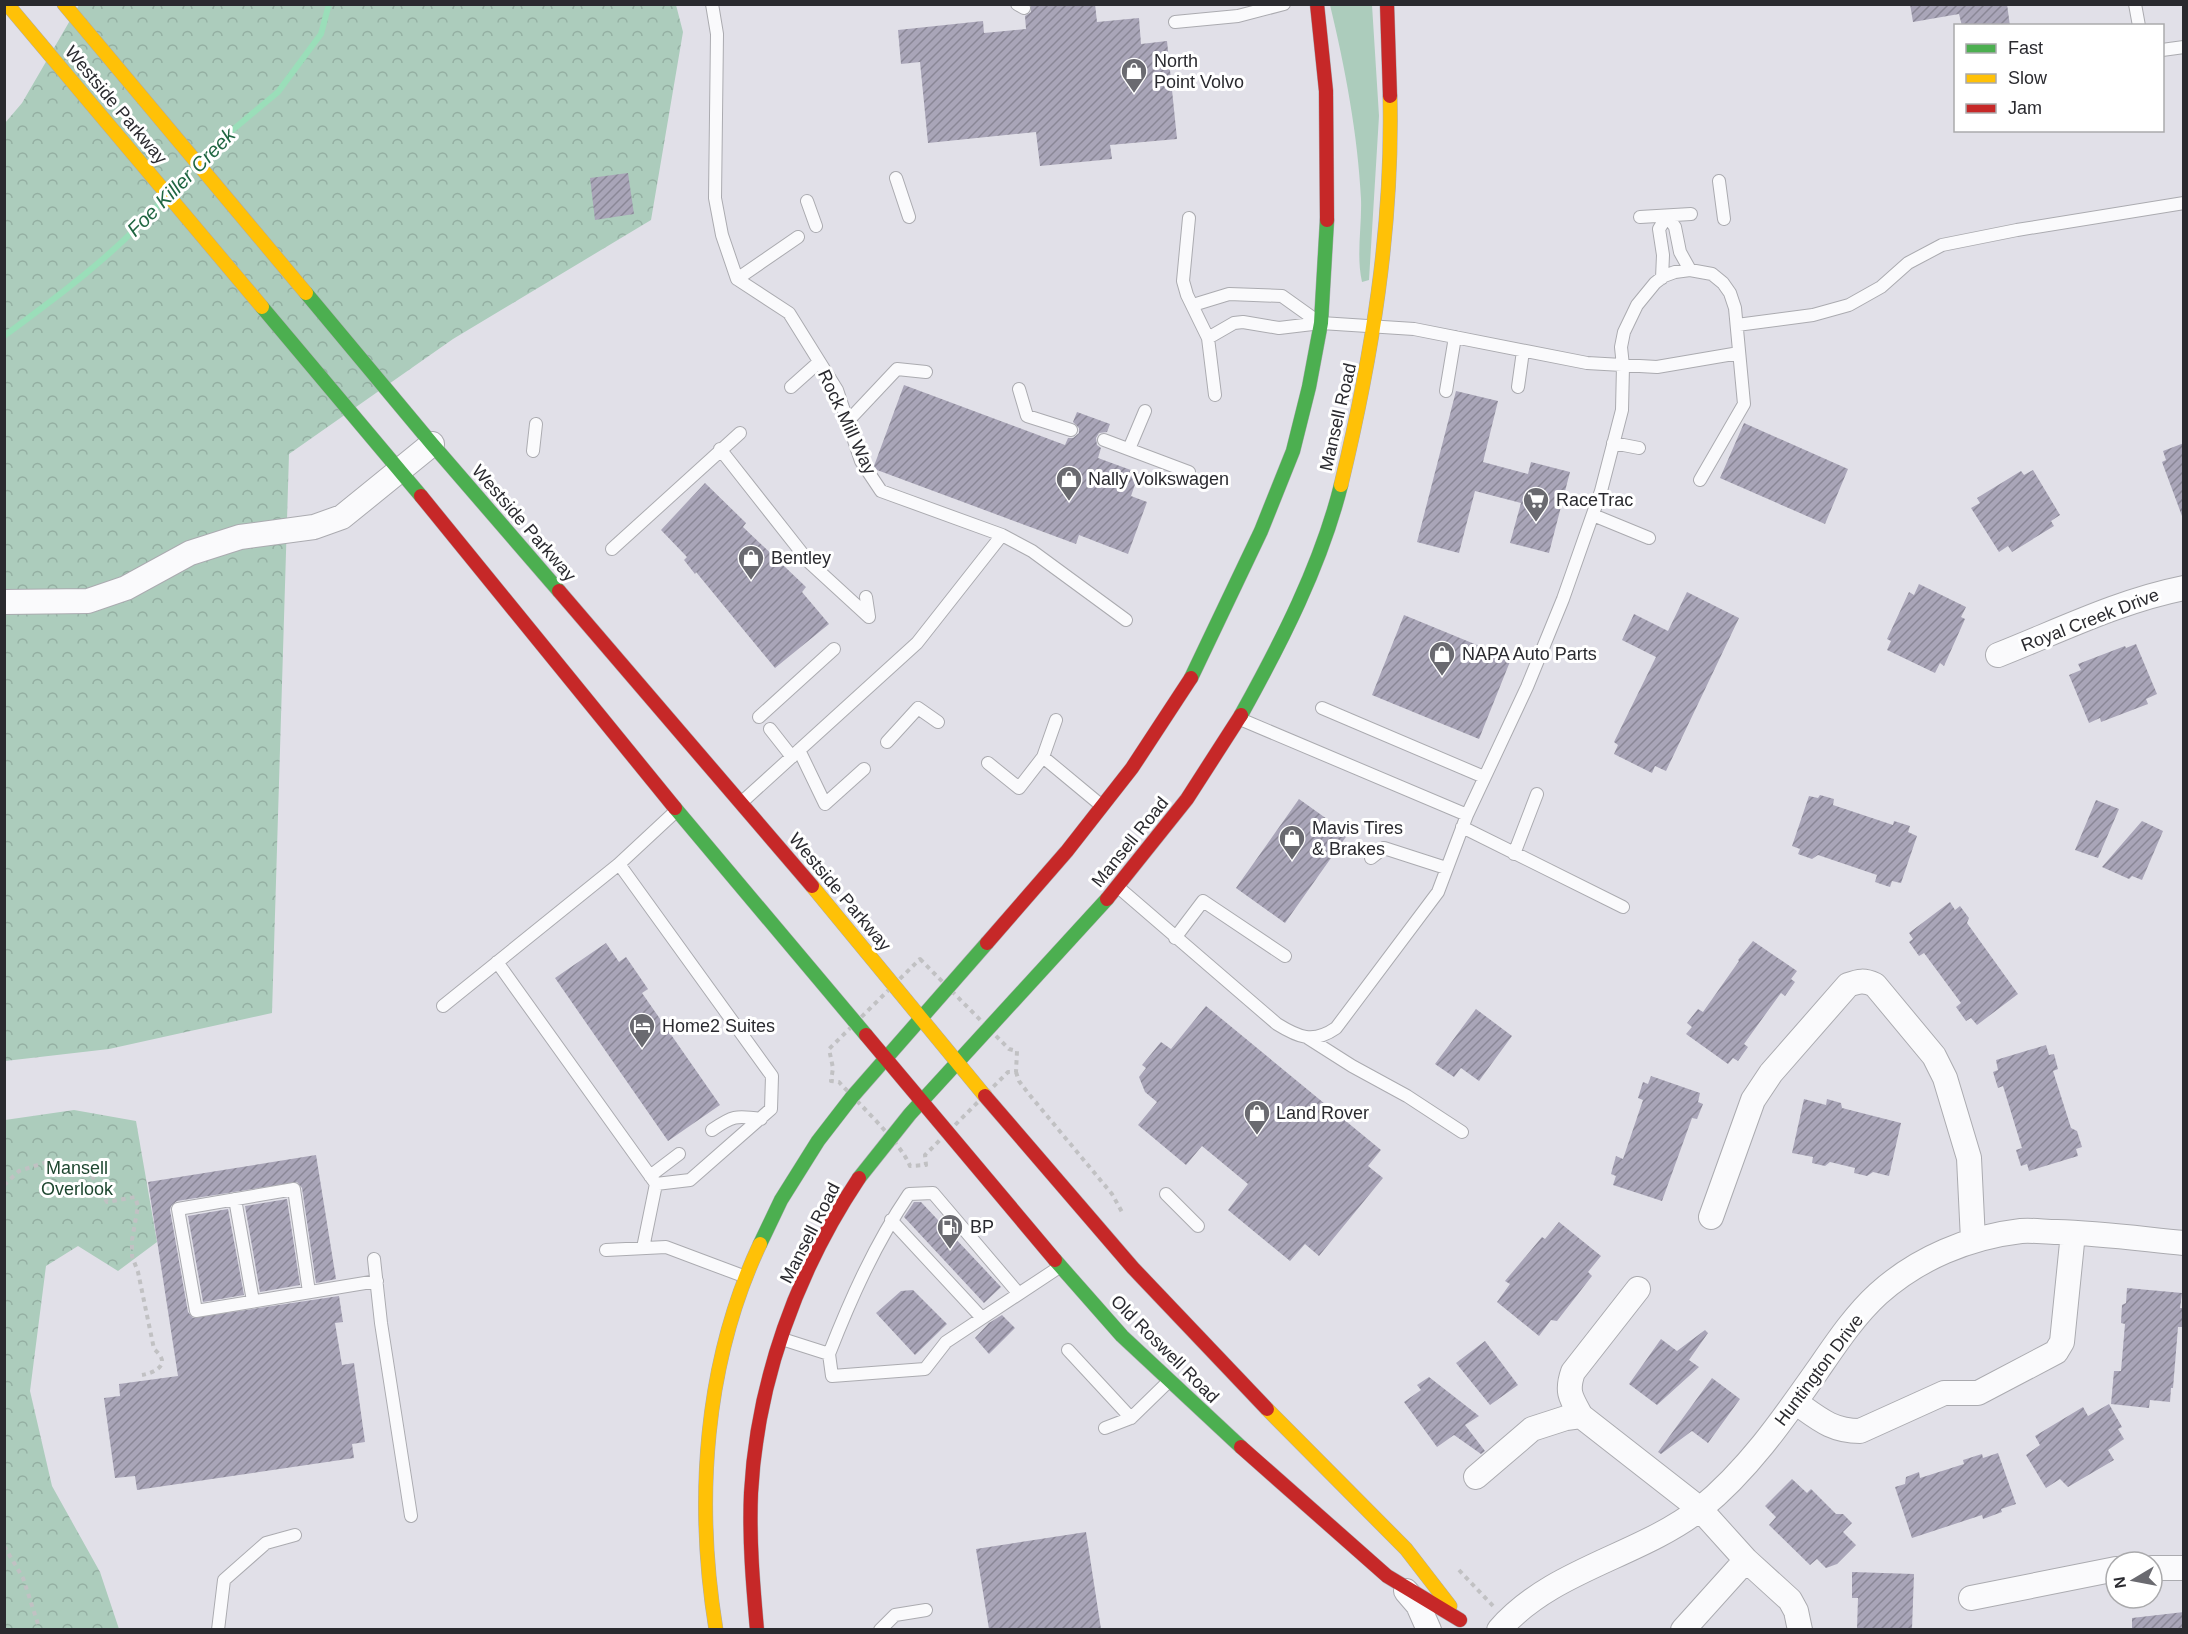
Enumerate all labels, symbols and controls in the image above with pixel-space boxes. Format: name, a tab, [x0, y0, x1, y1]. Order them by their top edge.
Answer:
legend	[1954, 24, 2164, 132]
text: Fast	[2008, 38, 2043, 58]
street label: Westside Parkway	[61, 42, 171, 168]
place label: North Point Volvo	[1154, 51, 1244, 92]
shop icon: North Point Volvo	[1119, 56, 1149, 94]
text: Slow	[2008, 68, 2048, 88]
text: Jam	[2008, 98, 2042, 118]
water label: Foe Killer Creek	[123, 123, 240, 240]
street label: Mansell Road	[1316, 361, 1360, 473]
street label: Rock Mill Way	[814, 366, 880, 478]
street label: Westside Parkway	[468, 461, 580, 585]
shop icon: Nally Volkswagen	[1054, 464, 1084, 502]
place label: Nally Volkswagen	[1088, 469, 1229, 489]
supermarket icon: RaceTrac	[1521, 485, 1551, 523]
place label: RaceTrac	[1556, 490, 1633, 510]
shop icon: Bentley	[736, 543, 766, 581]
place label: Bentley	[771, 548, 831, 568]
street label: Royal Creek Drive	[2018, 584, 2162, 656]
shop icon: NAPA Auto Parts	[1427, 639, 1457, 677]
place label: NAPA Auto Parts	[1462, 644, 1597, 664]
street label: Mansell Road	[1088, 793, 1172, 891]
place label: Mavis Tires & Brakes	[1312, 818, 1403, 859]
shop icon: Mavis Tires & Brakes	[1277, 823, 1307, 861]
street label: Westside Parkway	[785, 829, 895, 955]
hotel icon: Home2 Suites	[627, 1011, 657, 1049]
place label: Home2 Suites	[662, 1016, 775, 1036]
shop icon: Land Rover	[1242, 1098, 1272, 1136]
place label: Land Rover	[1276, 1103, 1369, 1123]
park label: Mansell Overlook	[41, 1158, 114, 1199]
street label: Mansell Road	[776, 1179, 844, 1287]
fuel station icon: BP	[935, 1212, 965, 1250]
place label: BP	[970, 1217, 994, 1237]
street label: Old Roswell Road	[1107, 1291, 1223, 1407]
street label: Huntington Drive	[1771, 1310, 1867, 1430]
north arrow	[2104, 1550, 2164, 1610]
text: N	[2110, 1575, 2129, 1590]

